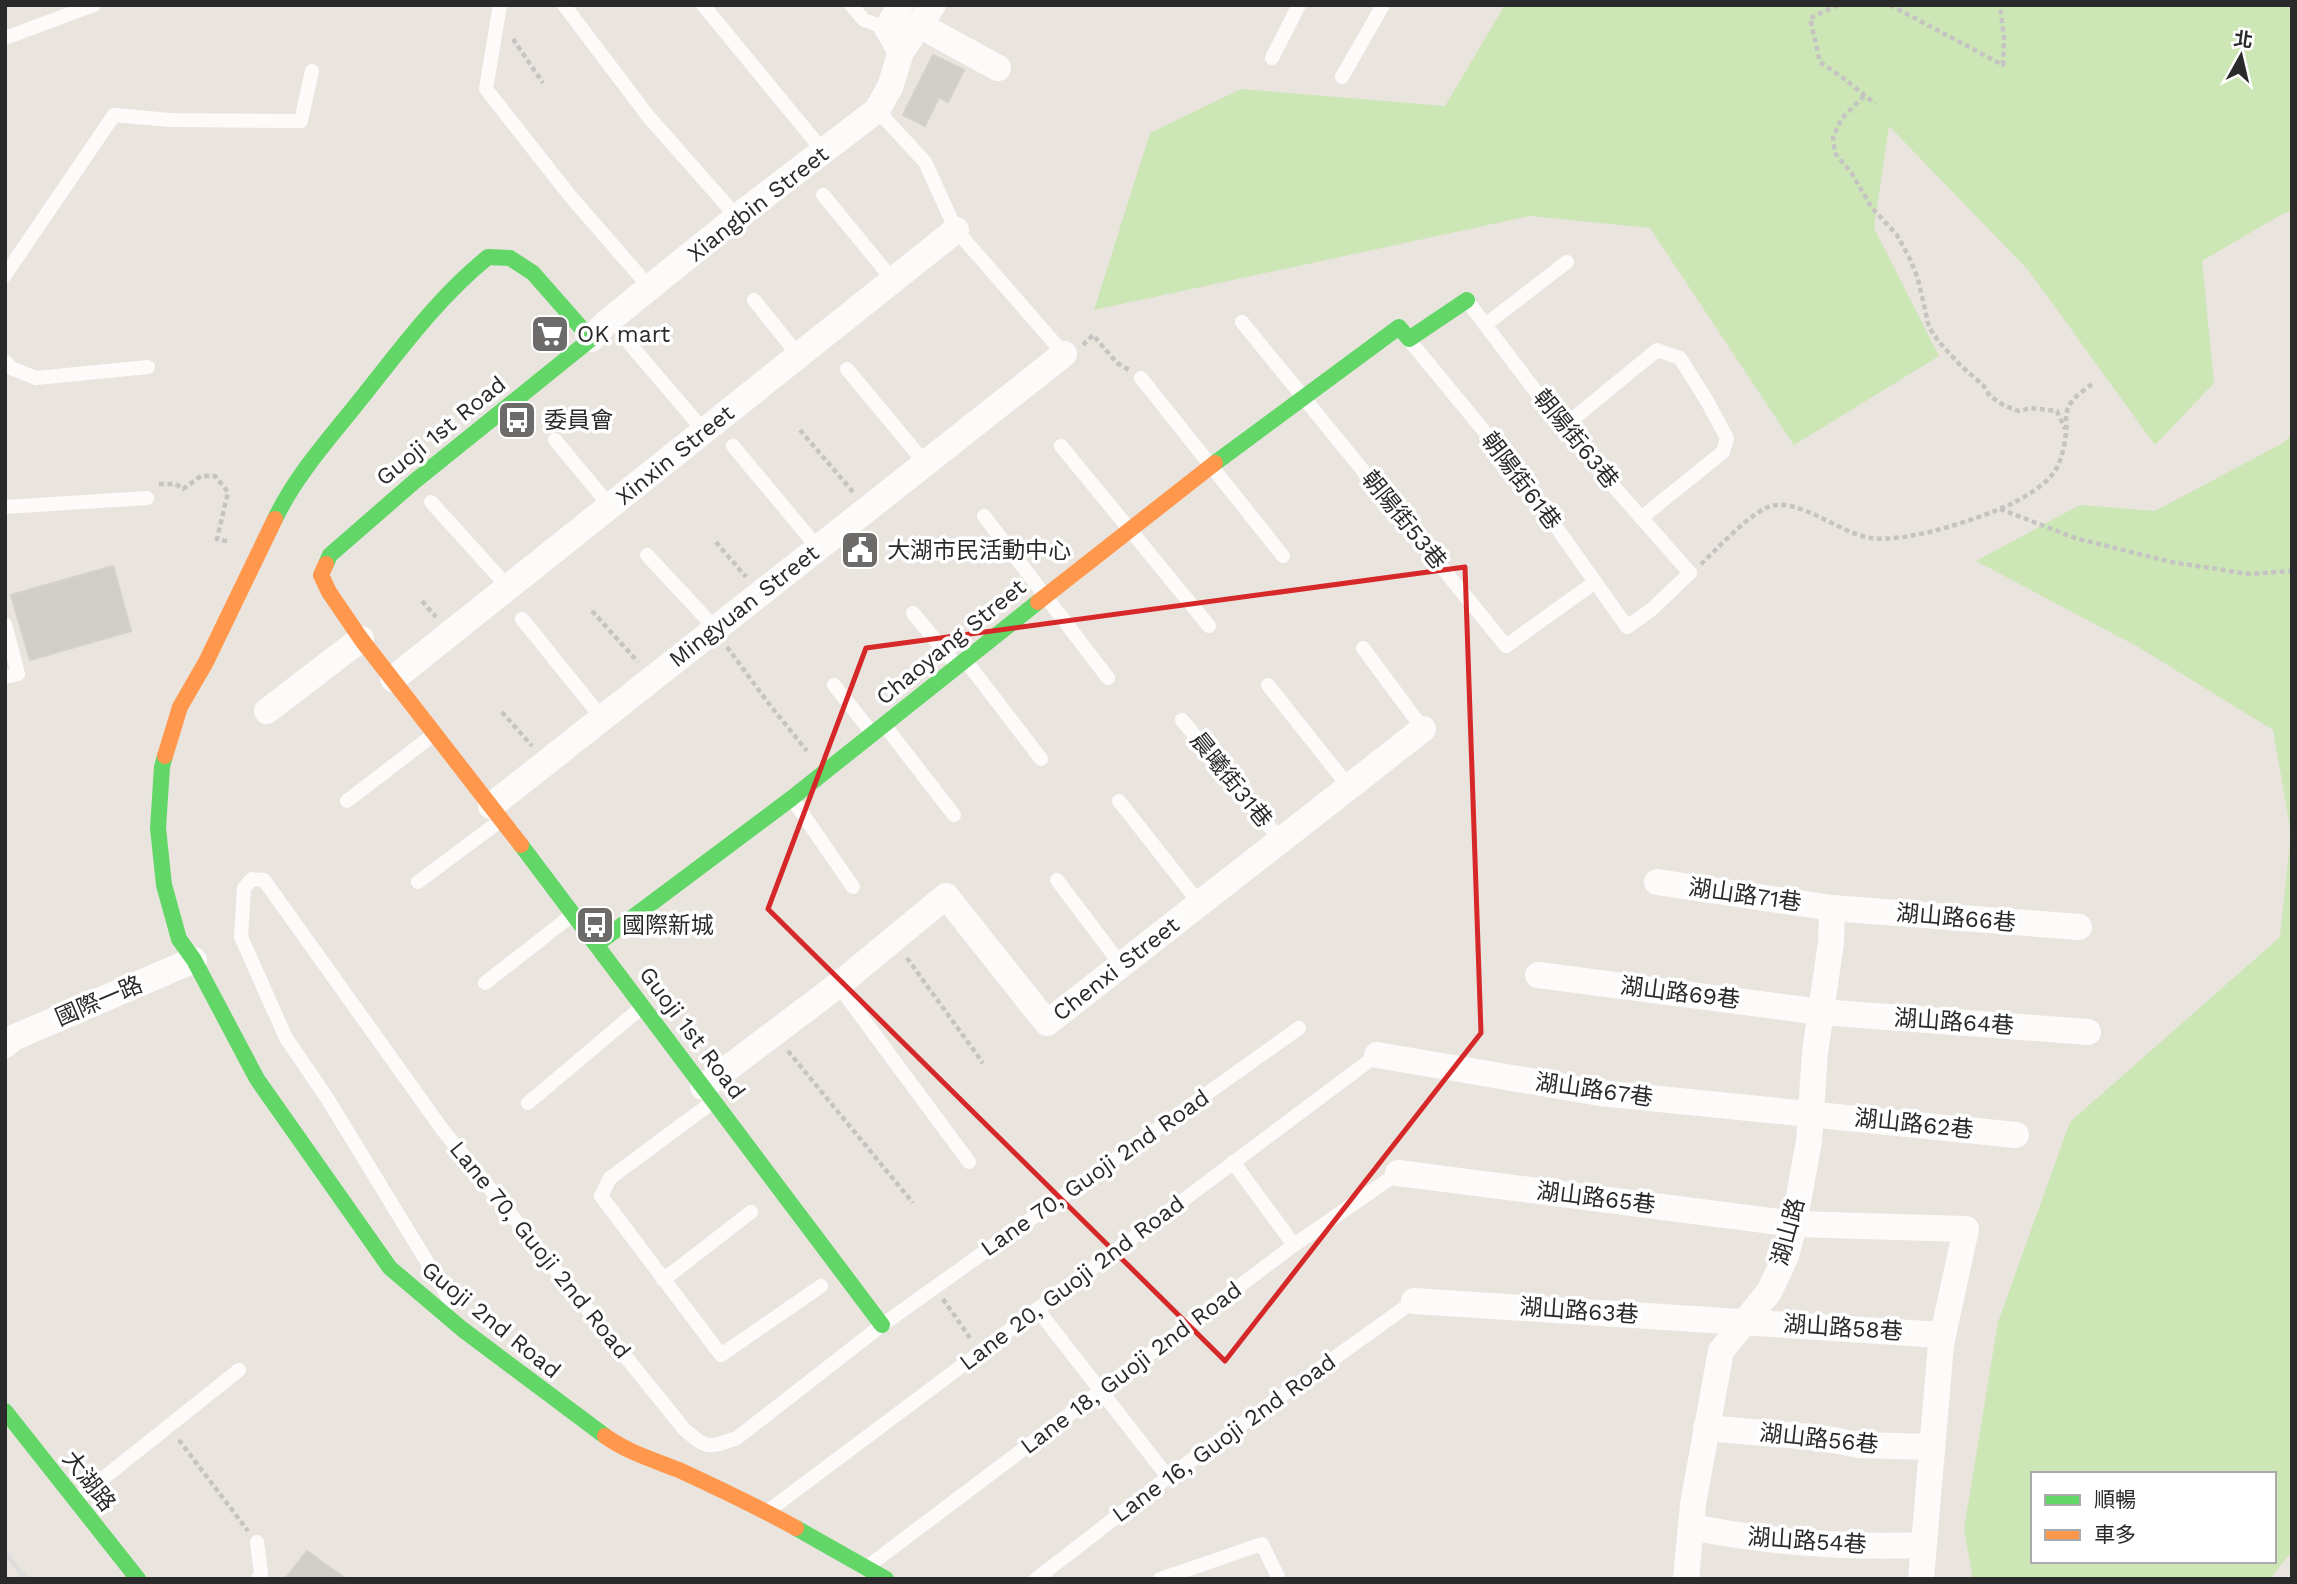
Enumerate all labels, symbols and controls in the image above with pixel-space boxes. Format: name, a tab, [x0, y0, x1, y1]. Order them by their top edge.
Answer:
north arrow	[2206, 21, 2276, 91]
text: 北	[2232, 27, 2254, 52]
street label: Xiangbin Street	[682, 140, 834, 267]
supermarket icon: OK mart	[529, 313, 571, 355]
place label: OK mart	[577, 321, 670, 348]
street label: Guoji 1st Road	[371, 370, 511, 492]
street label: 朝陽街63巷	[1528, 384, 1624, 494]
bus stop icon: 委員會	[496, 399, 538, 441]
street label: Xinxin Street	[611, 399, 740, 511]
place label: 委員會	[544, 407, 613, 434]
street label: 朝陽街61巷	[1476, 427, 1566, 535]
street label: 朝陽街53巷	[1356, 465, 1452, 575]
public building icon: 大湖市民活動中心	[839, 529, 881, 571]
place label: 大湖市民活動中心	[887, 537, 1071, 564]
street label: Mingyuan Street	[664, 539, 825, 673]
street label: Chaoyang Street	[871, 573, 1032, 711]
street label: 晨曦街31巷	[1185, 727, 1277, 833]
street label: 湖山路71巷	[1687, 874, 1803, 916]
street label: 湖山路66巷	[1895, 899, 2017, 937]
bus stop icon: 國際新城	[574, 904, 616, 946]
street label: Chenxi Street	[1047, 911, 1185, 1027]
place label: 國際新城	[622, 912, 714, 939]
street label: Guoji 1st Road	[633, 961, 751, 1105]
street label: 國際一路	[51, 971, 147, 1031]
street label: 湖山路69巷	[1619, 972, 1741, 1014]
street label: 湖山路64巷	[1893, 1004, 2015, 1040]
street label: 湖山路67巷	[1533, 1068, 1655, 1112]
street label: Lane 70, Guoji 2nd Road	[976, 1084, 1214, 1262]
street label: 湖山路62巷	[1853, 1104, 1975, 1144]
street label: Lane 70, Guoji 2nd Road	[443, 1135, 637, 1365]
street label: 湖山路65巷	[1535, 1177, 1657, 1219]
street label: Lane 20, Guoji 2nd Road	[954, 1190, 1190, 1376]
street label: 湖山路	[1766, 1195, 1810, 1269]
street label: Guoji 2nd Road	[416, 1256, 566, 1384]
street label: Lane 18, Guoji 2nd Road	[1015, 1276, 1247, 1460]
street label: 湖山路63巷	[1519, 1293, 1639, 1329]
street label: 湖山路58巷	[1782, 1310, 1904, 1346]
street label: Lane 16, Guoji 2nd Road	[1107, 1348, 1341, 1528]
street label: 湖山路56巷	[1758, 1419, 1880, 1459]
street label: 大湖路	[57, 1446, 121, 1516]
legend	[2031, 1472, 2276, 1563]
text: 順暢	[2094, 1487, 2136, 1512]
text: 車多	[2094, 1522, 2136, 1547]
street label: 湖山路54巷	[1746, 1523, 1868, 1559]

